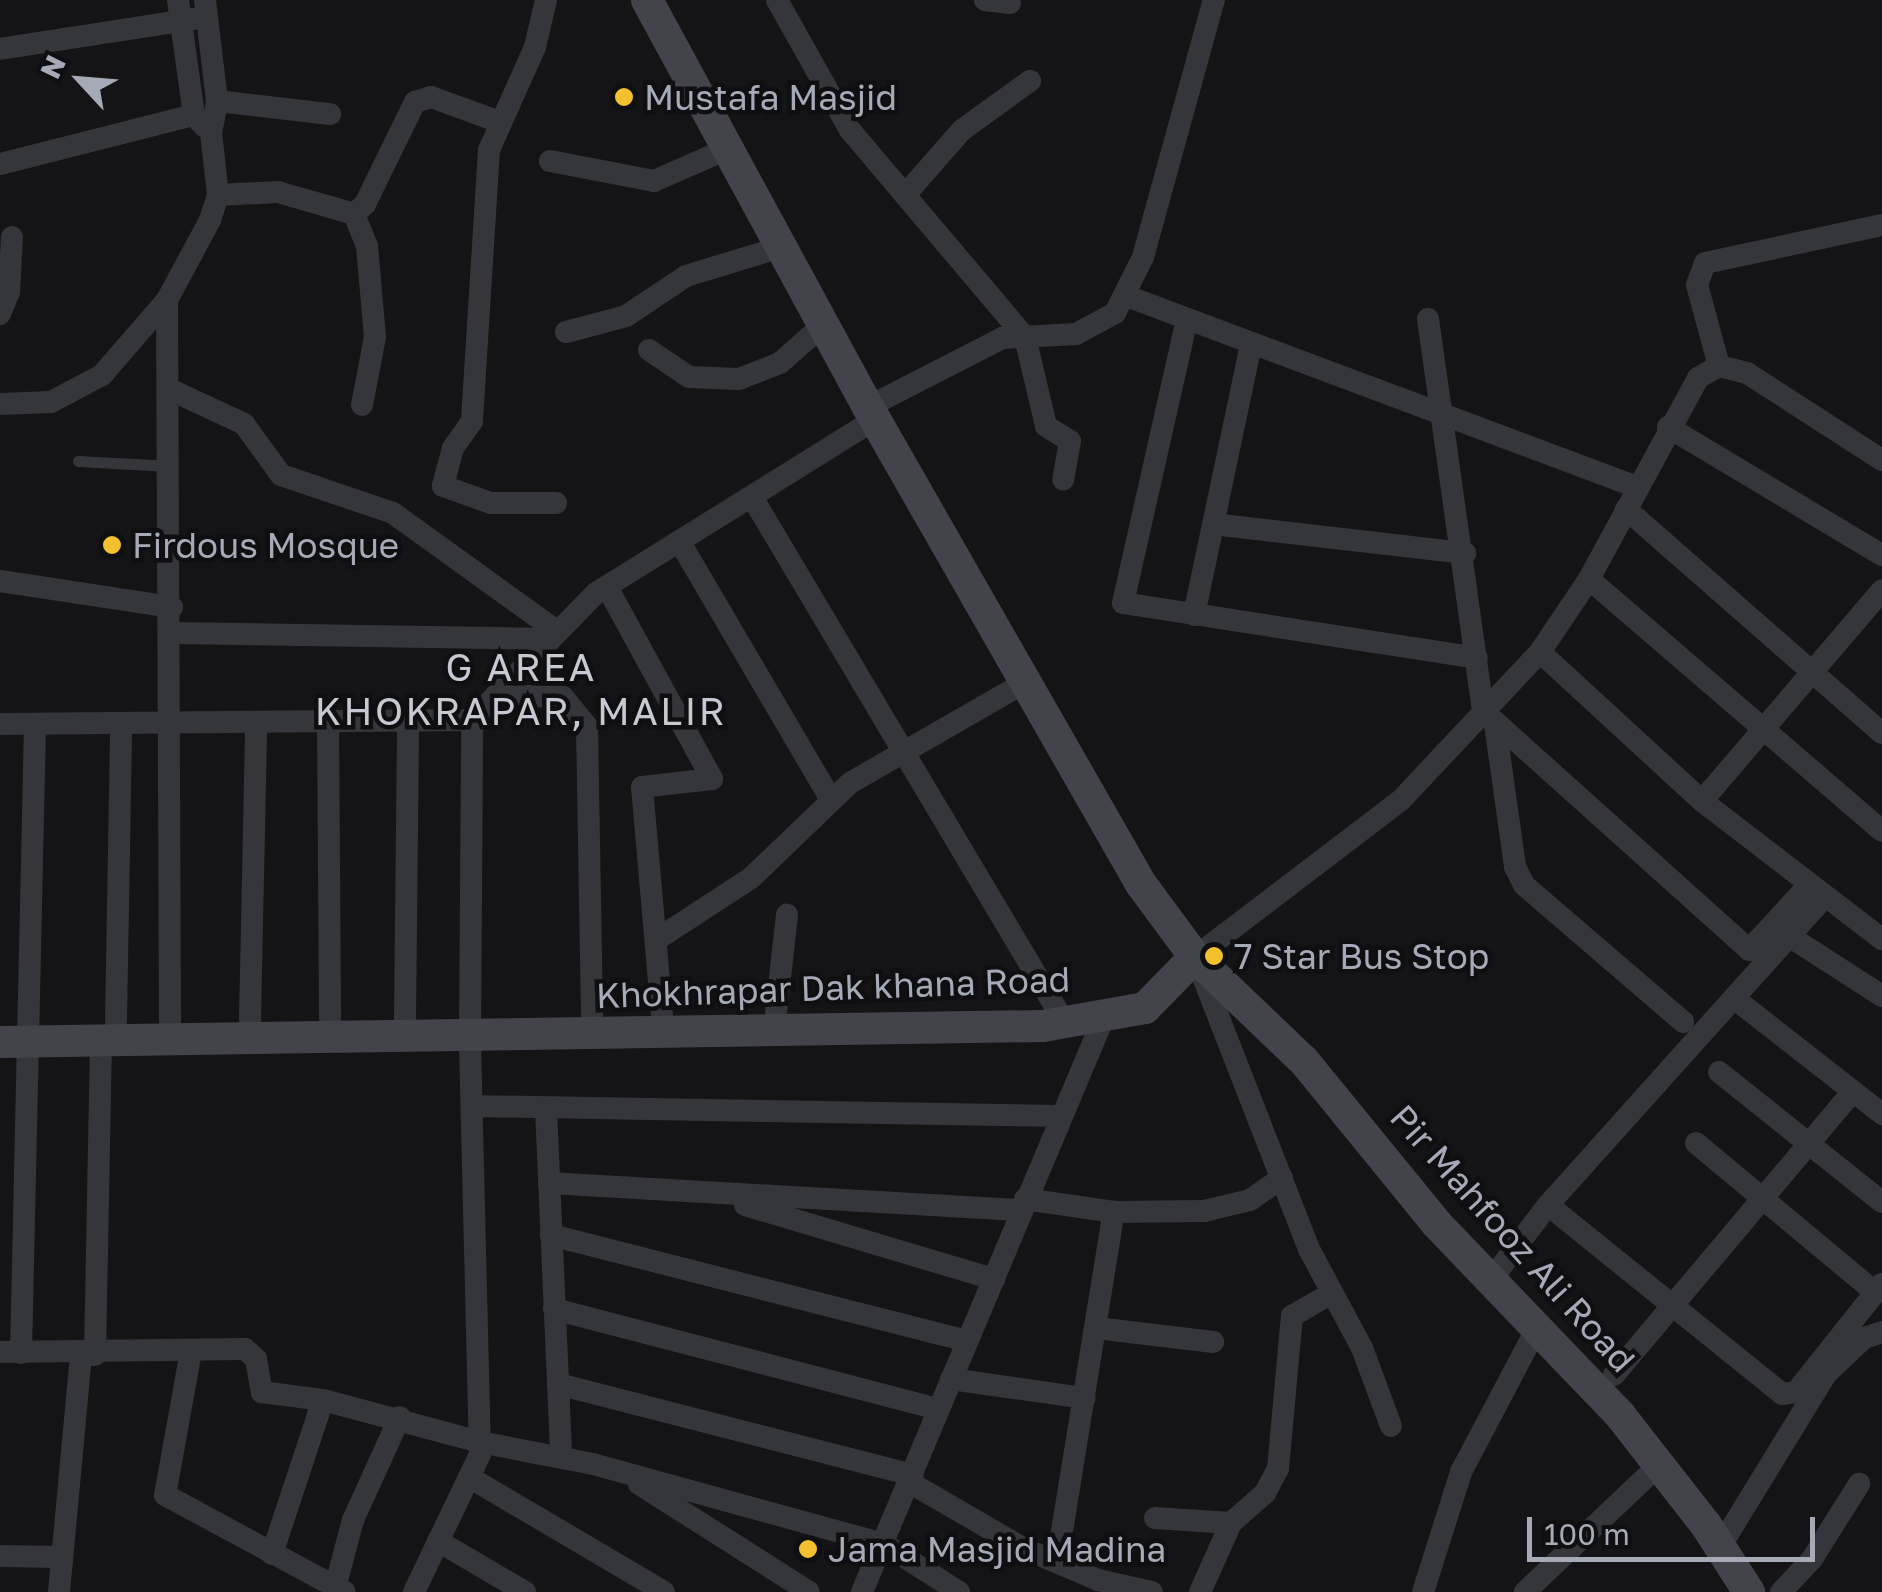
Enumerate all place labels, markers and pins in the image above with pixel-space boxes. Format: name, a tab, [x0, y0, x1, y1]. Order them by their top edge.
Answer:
place label: Mustafa Masjid	[644, 76, 897, 118]
marker: Mustafa Masjid	[613, 86, 635, 108]
place label: Firdous Mosque	[132, 524, 399, 566]
marker: Firdous Mosque	[101, 534, 123, 556]
place label: 7 Star Bus Stop	[1234, 935, 1489, 977]
marker: 7 Star Bus Stop	[1203, 945, 1225, 967]
place label: Jama Masjid Madina	[828, 1528, 1166, 1570]
marker: Jama Masjid Madina	[797, 1538, 819, 1560]

